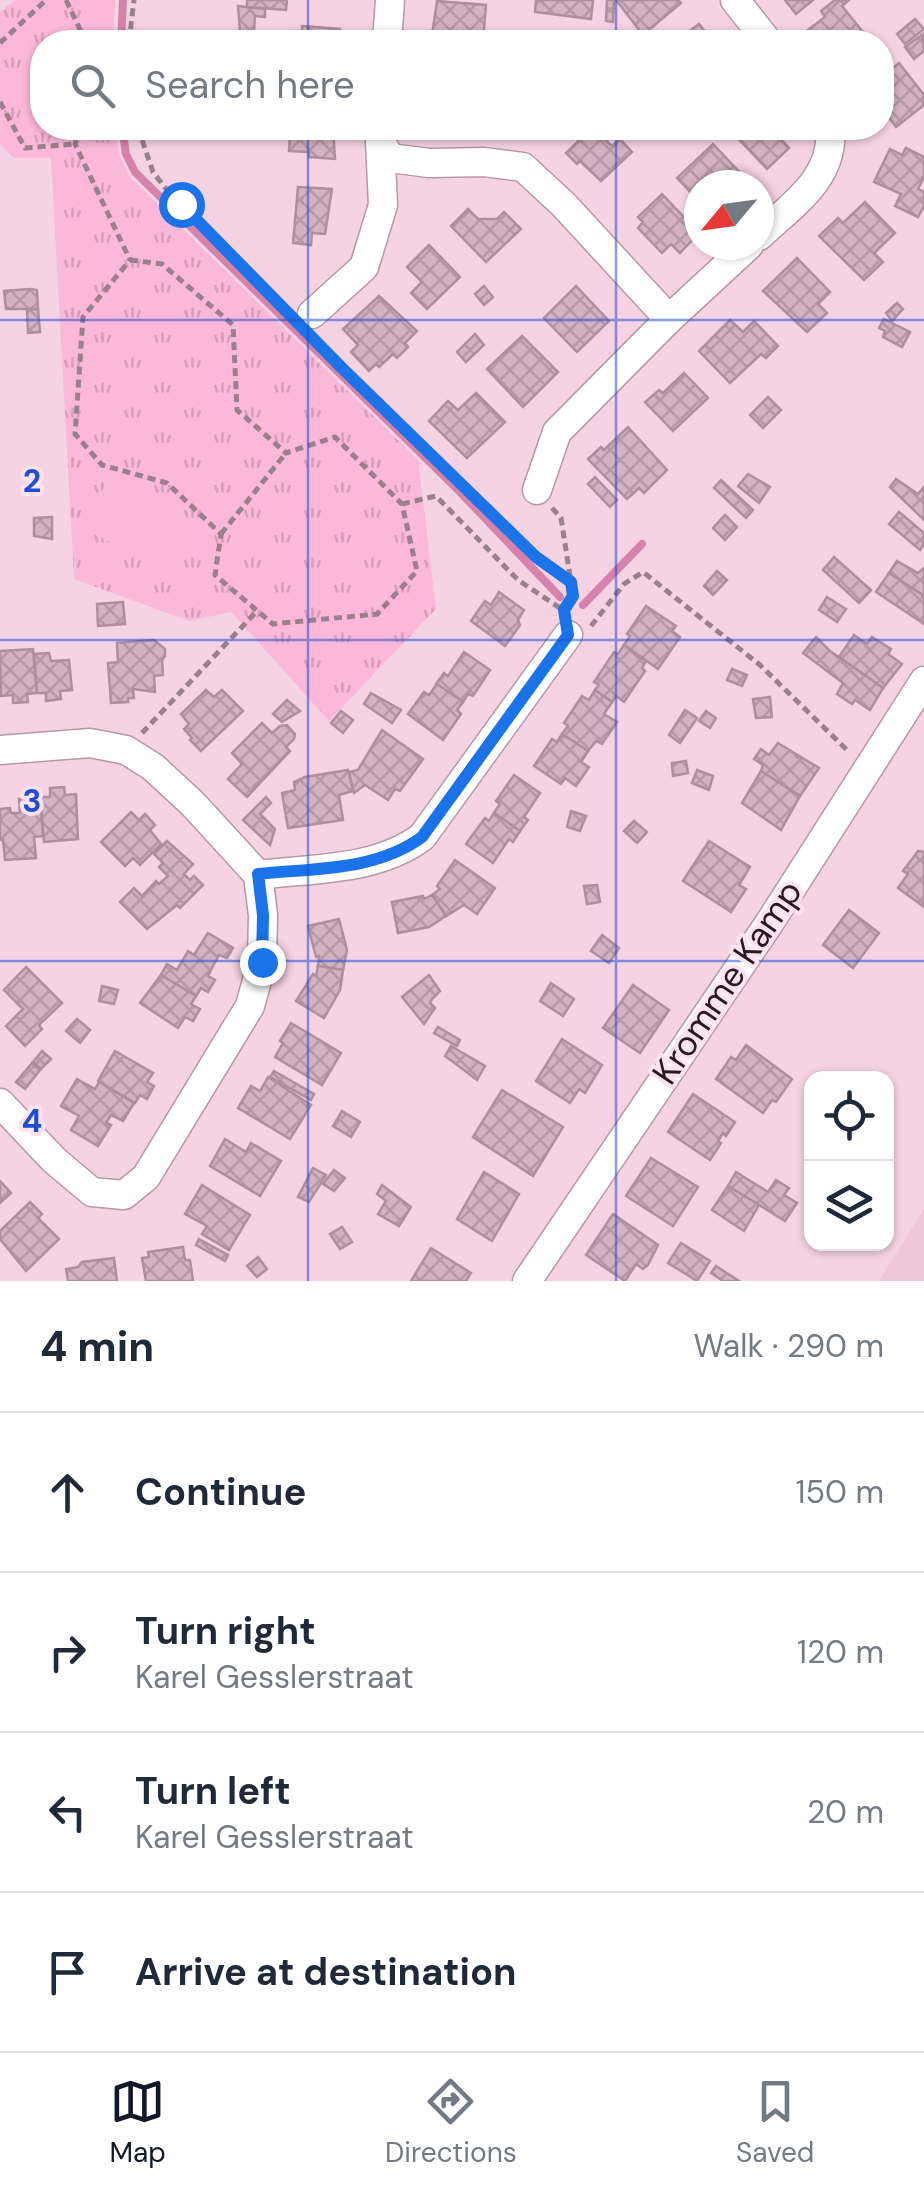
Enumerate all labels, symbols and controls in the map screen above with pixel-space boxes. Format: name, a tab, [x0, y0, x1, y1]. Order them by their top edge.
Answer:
search box	[30, 30, 894, 140]
icon: search	[65, 58, 120, 113]
text: Search here	[145, 60, 355, 110]
north arrow	[684, 170, 774, 260]
route start	[159, 182, 205, 228]
text: 2	[23, 460, 41, 502]
text: 3	[22, 780, 42, 822]
street label: Kromme Kamp	[642, 871, 812, 1093]
route end	[240, 940, 286, 986]
map controls	[804, 1071, 894, 1251]
button: locate	[804, 1071, 894, 1161]
text: 4	[22, 1100, 42, 1142]
button: layers	[804, 1161, 894, 1251]
text: 4 min	[40, 1319, 154, 1374]
text: Walk · 290 m	[693, 1325, 884, 1367]
icon: ahead	[40, 1465, 95, 1520]
text: Continue	[135, 1467, 306, 1517]
text: 150 m	[796, 1471, 884, 1513]
text: Turn right	[135, 1606, 316, 1656]
icon: right	[40, 1625, 95, 1680]
text: 120 m	[797, 1631, 884, 1673]
text: Karel Gesslerstraat	[135, 1656, 414, 1698]
text: Turn left	[135, 1766, 291, 1816]
icon: left	[40, 1785, 95, 1840]
text: 20 m	[807, 1791, 884, 1833]
text: Karel Gesslerstraat	[135, 1816, 414, 1858]
icon: arrive	[40, 1945, 95, 2000]
text: Arrive at destination	[135, 1947, 517, 1997]
tab: Map	[110, 2074, 166, 2171]
tab: Directions	[385, 2074, 517, 2171]
tab: Saved	[736, 2074, 814, 2171]

